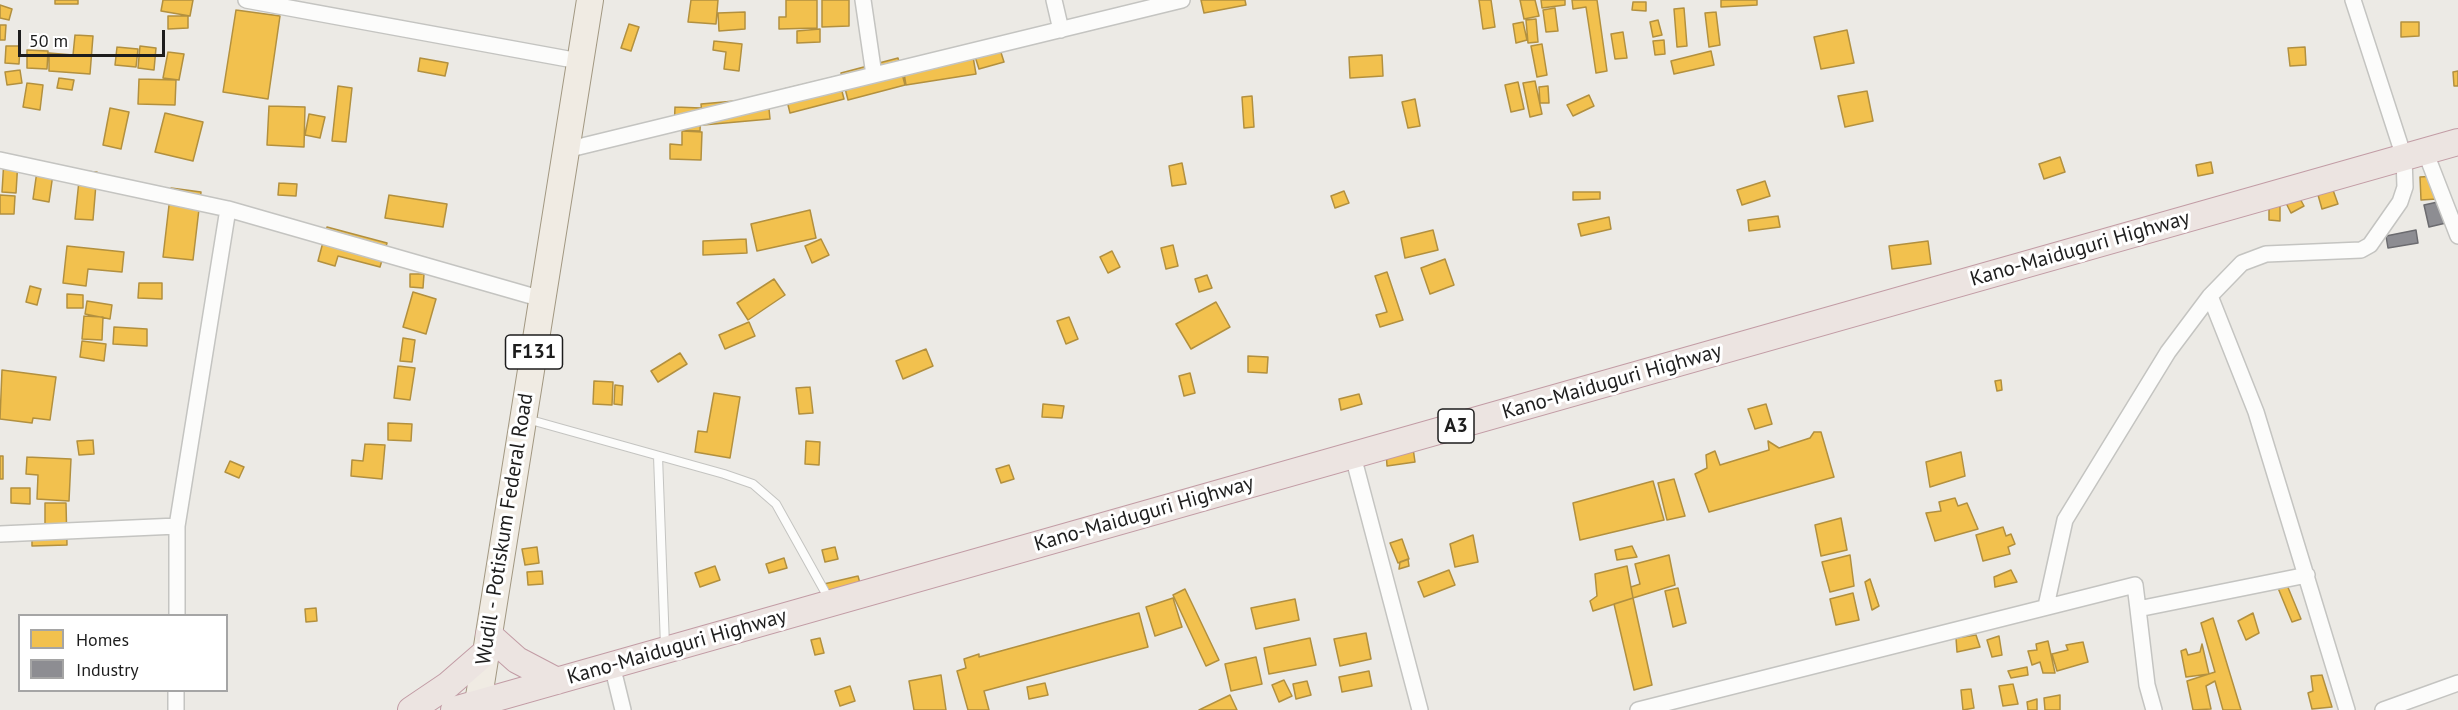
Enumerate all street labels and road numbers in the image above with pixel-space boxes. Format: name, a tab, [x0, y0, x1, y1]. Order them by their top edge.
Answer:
street label: Kano-Maiduguri Highway	[1967, 206, 2193, 292]
road number: F131	[506, 335, 562, 369]
street label: Kano-Maiduguri Highway	[1499, 339, 1725, 425]
street label: Wudil - Potiskum Federal Road	[471, 391, 539, 667]
road number: A3	[1438, 409, 1474, 443]
street label: Kano-Maiduguri Highway	[1031, 471, 1257, 557]
street label: Kano-Maiduguri Highway	[564, 604, 790, 690]

